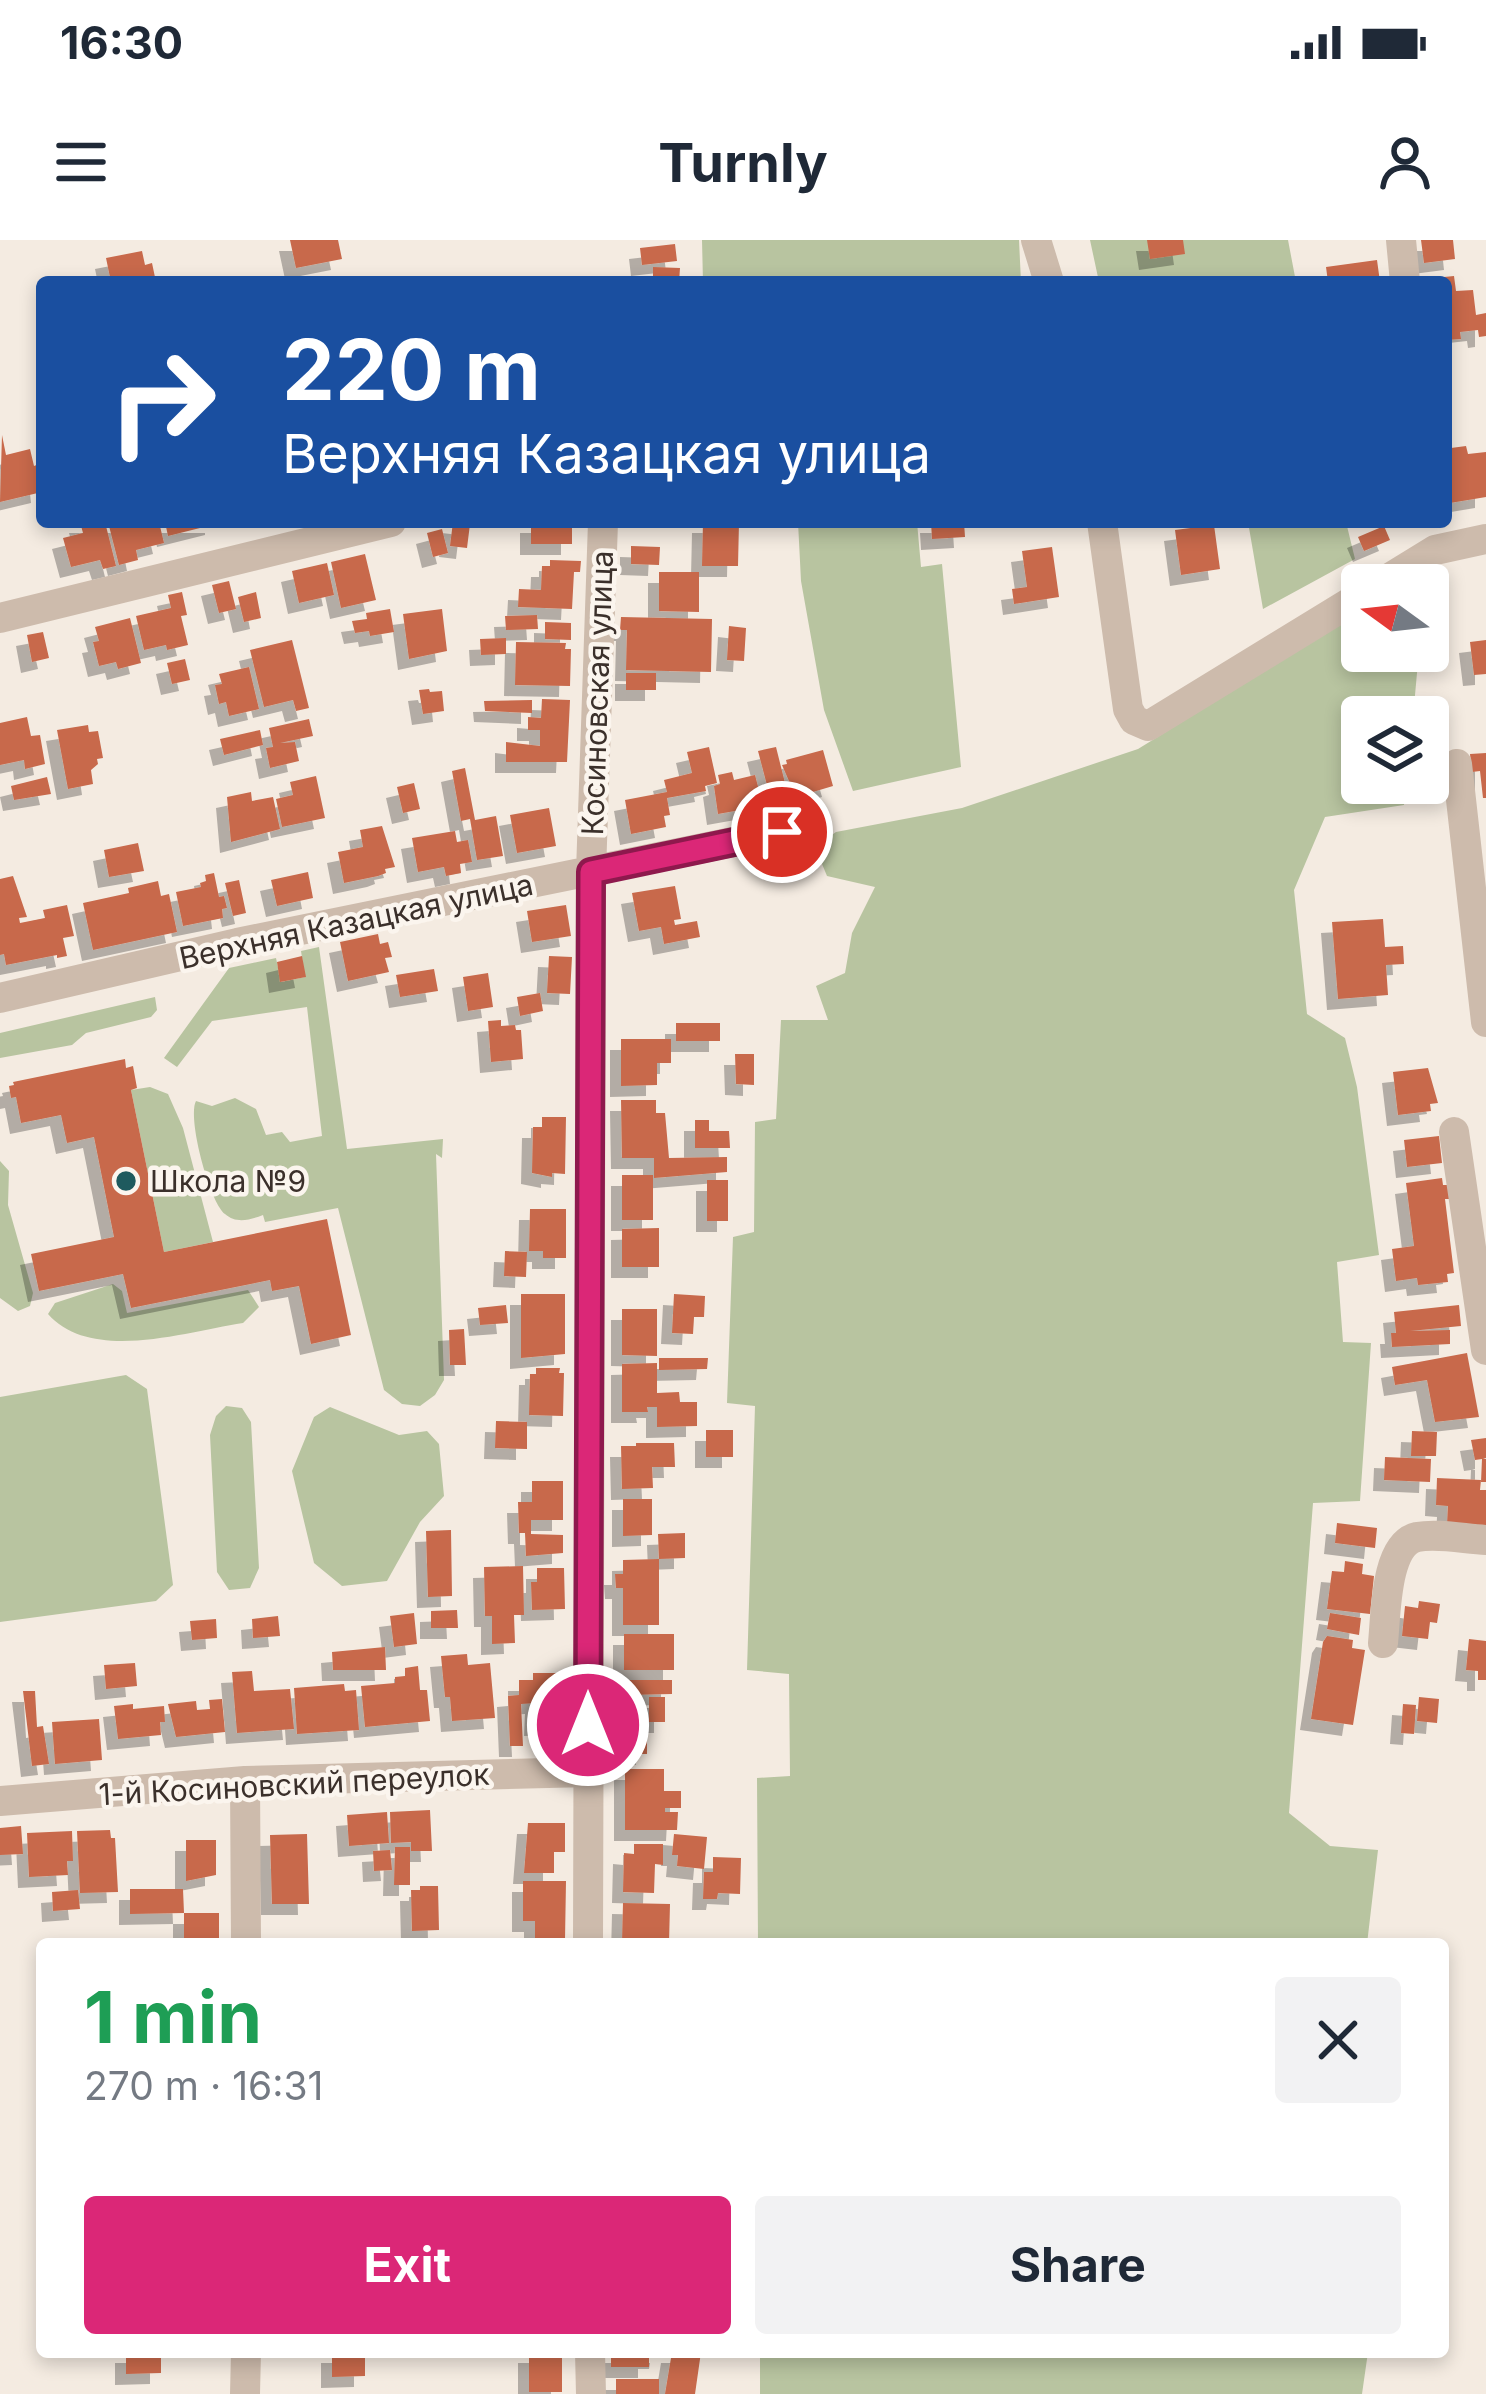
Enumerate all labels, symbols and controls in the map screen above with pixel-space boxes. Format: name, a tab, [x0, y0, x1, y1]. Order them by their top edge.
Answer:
text: 16:30	[60, 15, 183, 70]
icon: menu	[48, 129, 114, 195]
icon: person	[1372, 129, 1438, 195]
text: Turnly	[658, 130, 828, 195]
text: 220 m	[282, 319, 541, 420]
icon: right	[84, 324, 240, 480]
text: Верхняя Казацкая улица	[282, 421, 931, 486]
street label: Косиновская улица	[574, 550, 620, 836]
north arrow	[1341, 564, 1449, 672]
map controls	[1341, 564, 1449, 804]
button: layers	[1341, 696, 1449, 804]
pin	[731, 781, 833, 883]
icon: arrive	[749, 799, 815, 865]
street label: Верхняя Казацкая улица	[176, 866, 536, 976]
place label: Школа №9	[150, 1163, 306, 1199]
marker: Школа №9	[113, 1168, 139, 1194]
position arrow	[525, 1662, 651, 1788]
street label: 1-й Косиновский переулок	[98, 1756, 490, 1812]
text: 1 min	[84, 1973, 262, 2060]
button: close	[1275, 1977, 1401, 2103]
text: 270 m · 16:31	[84, 2062, 323, 2109]
button: Exit	[84, 2196, 731, 2334]
button: Share	[755, 2196, 1401, 2334]

